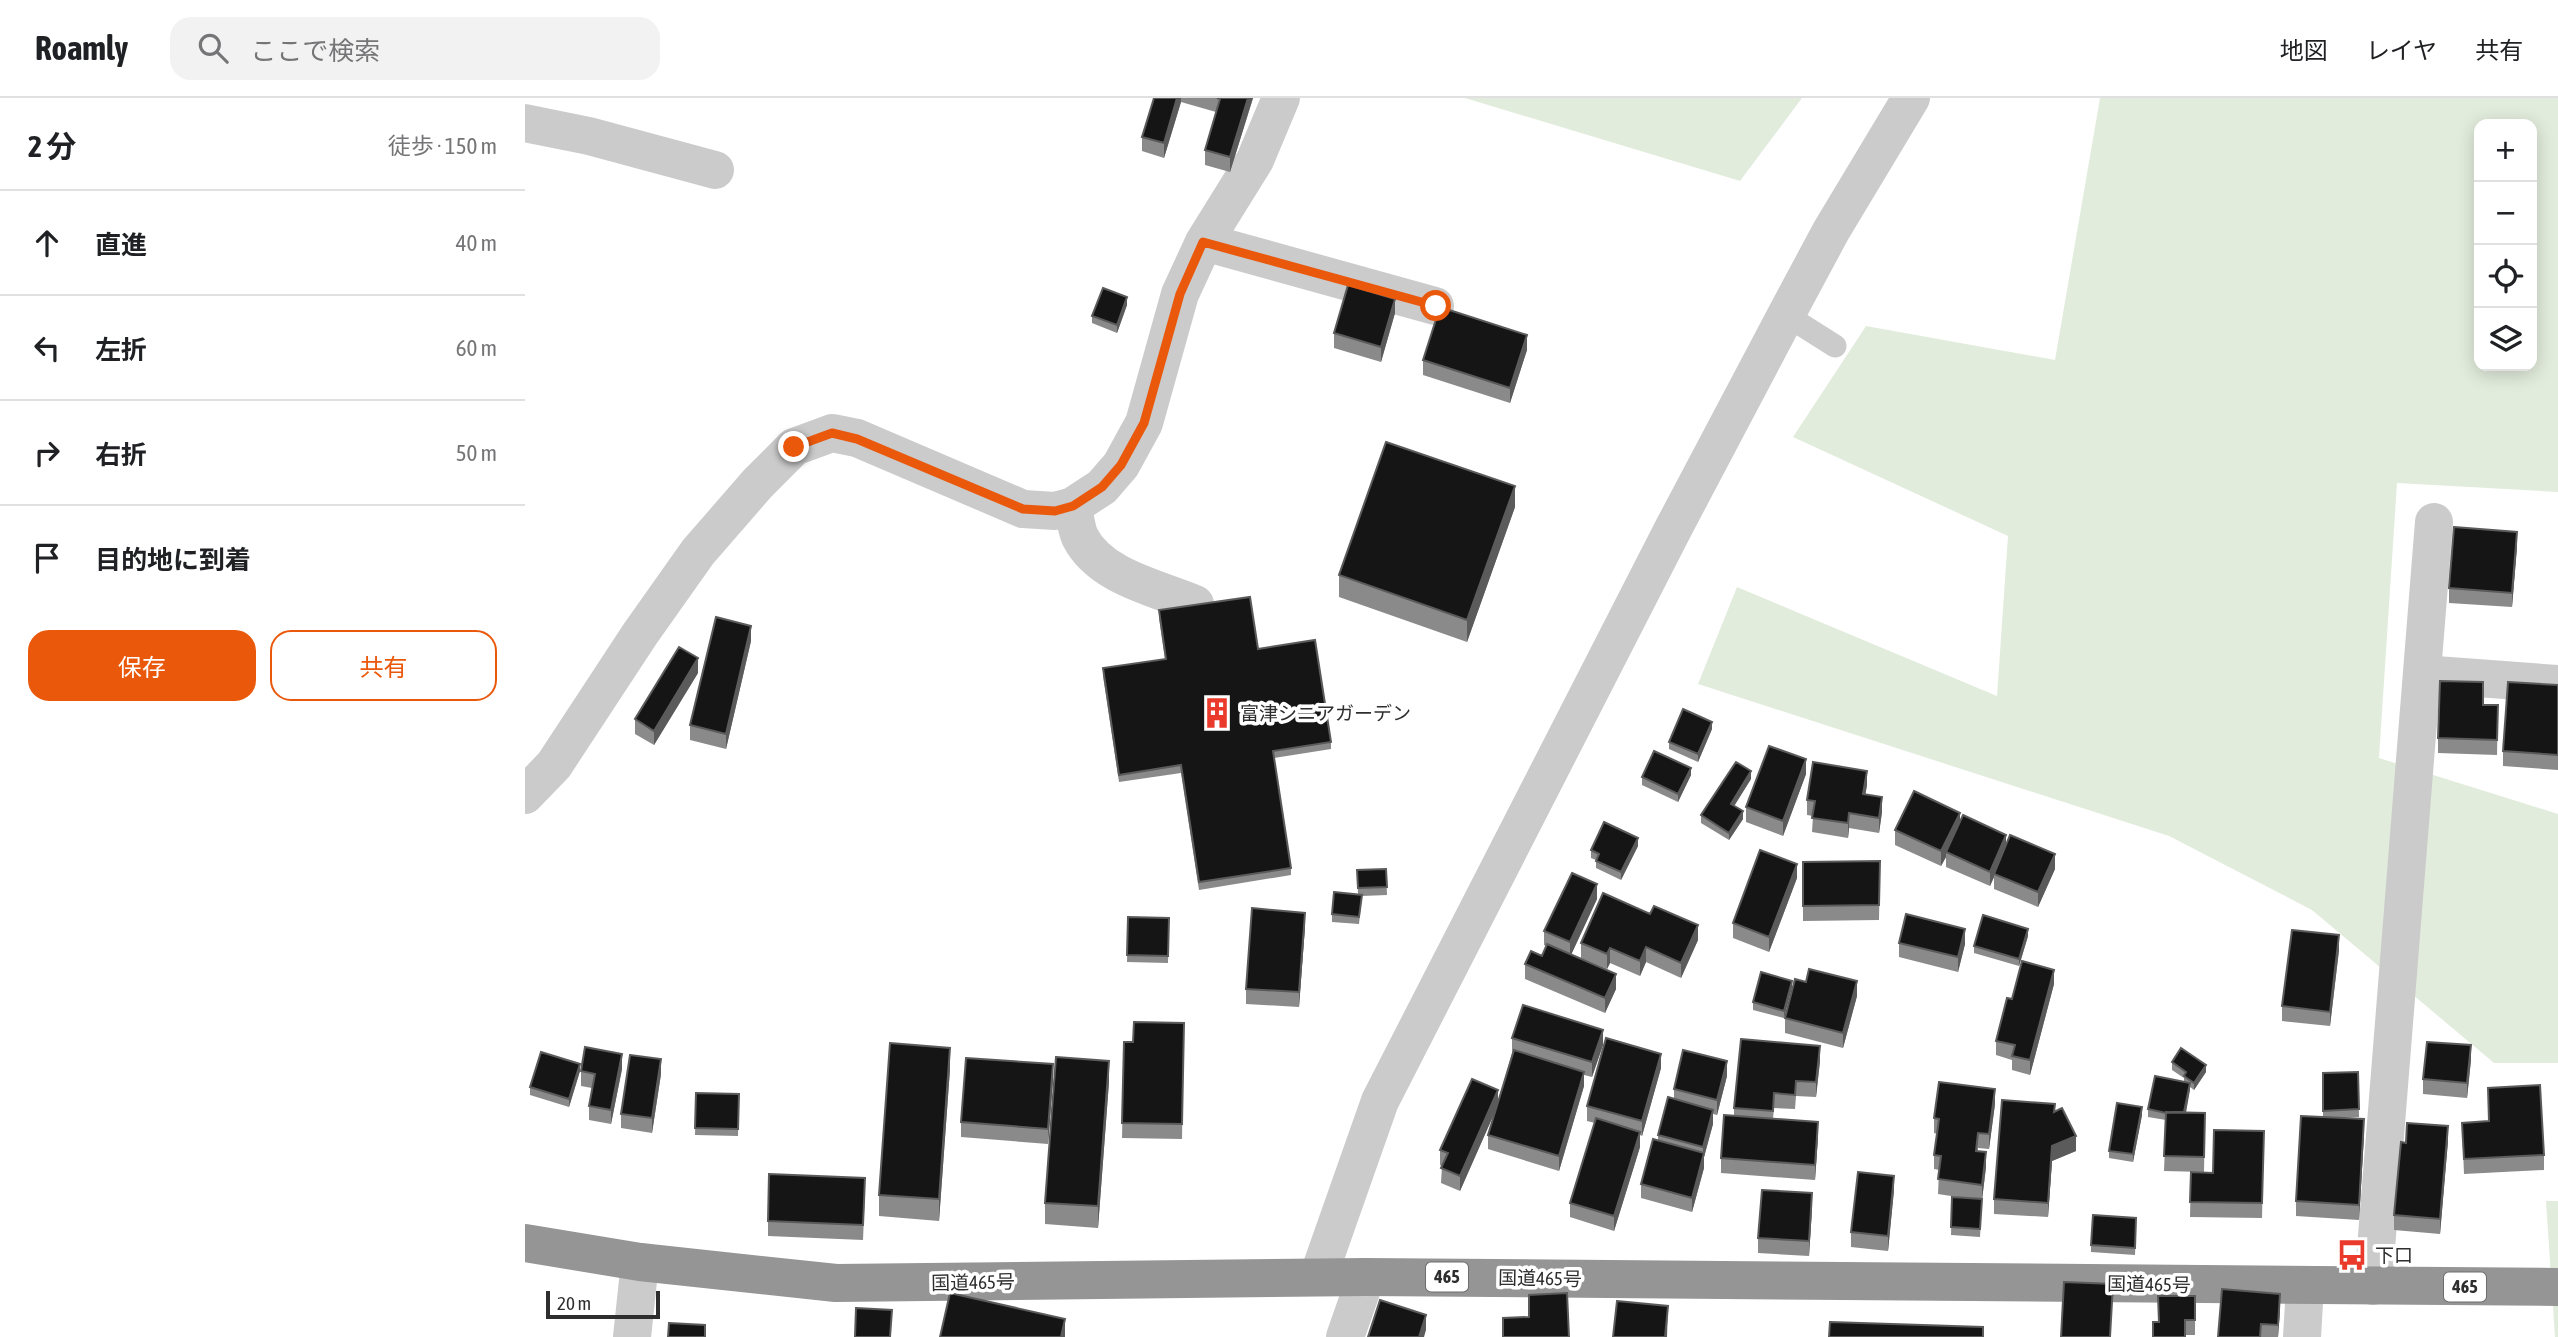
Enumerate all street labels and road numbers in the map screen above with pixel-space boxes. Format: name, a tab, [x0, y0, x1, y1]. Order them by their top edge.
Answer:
road number: 465	[1426, 1262, 1468, 1292]
street label: 国道465号	[1498, 1266, 1582, 1290]
street label: 国道465号	[931, 1270, 1015, 1294]
street label: 国道465号	[2107, 1272, 2191, 1296]
road number: 465	[2444, 1272, 2486, 1302]

